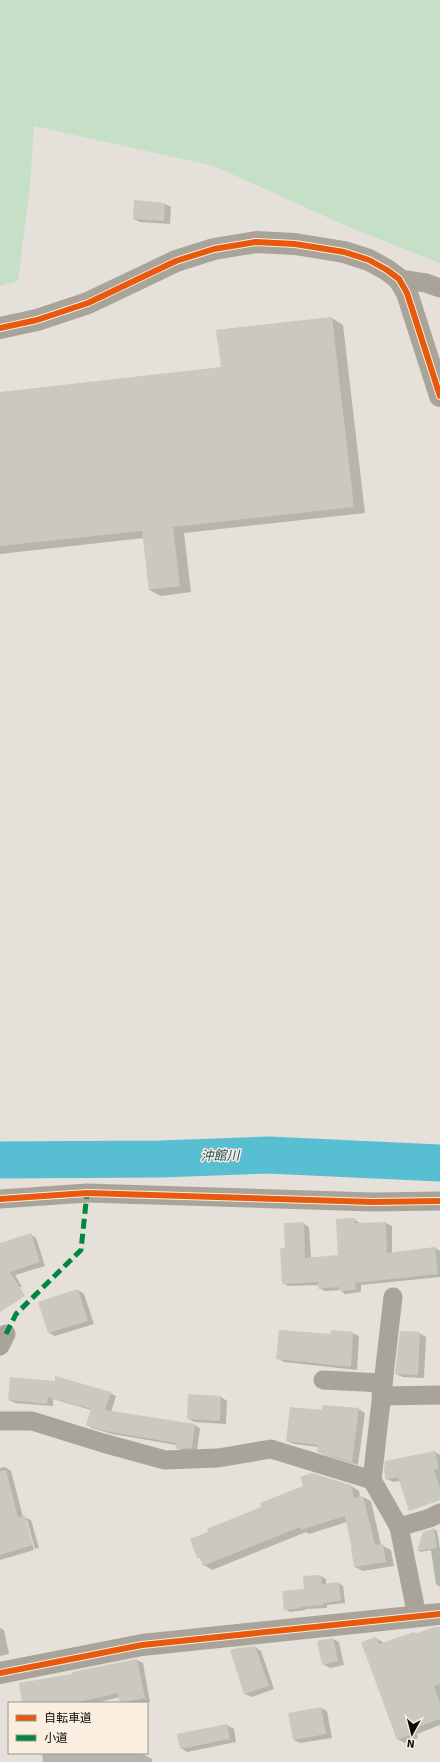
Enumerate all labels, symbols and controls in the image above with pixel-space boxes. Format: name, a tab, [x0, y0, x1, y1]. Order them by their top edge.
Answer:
water label: 沖館川	[200, 1148, 242, 1164]
legend	[8, 1702, 148, 1754]
text: 自転車道	[44, 1711, 92, 1726]
north arrow	[392, 1714, 432, 1754]
text: 小道	[44, 1731, 68, 1746]
text: N	[406, 1737, 415, 1750]

